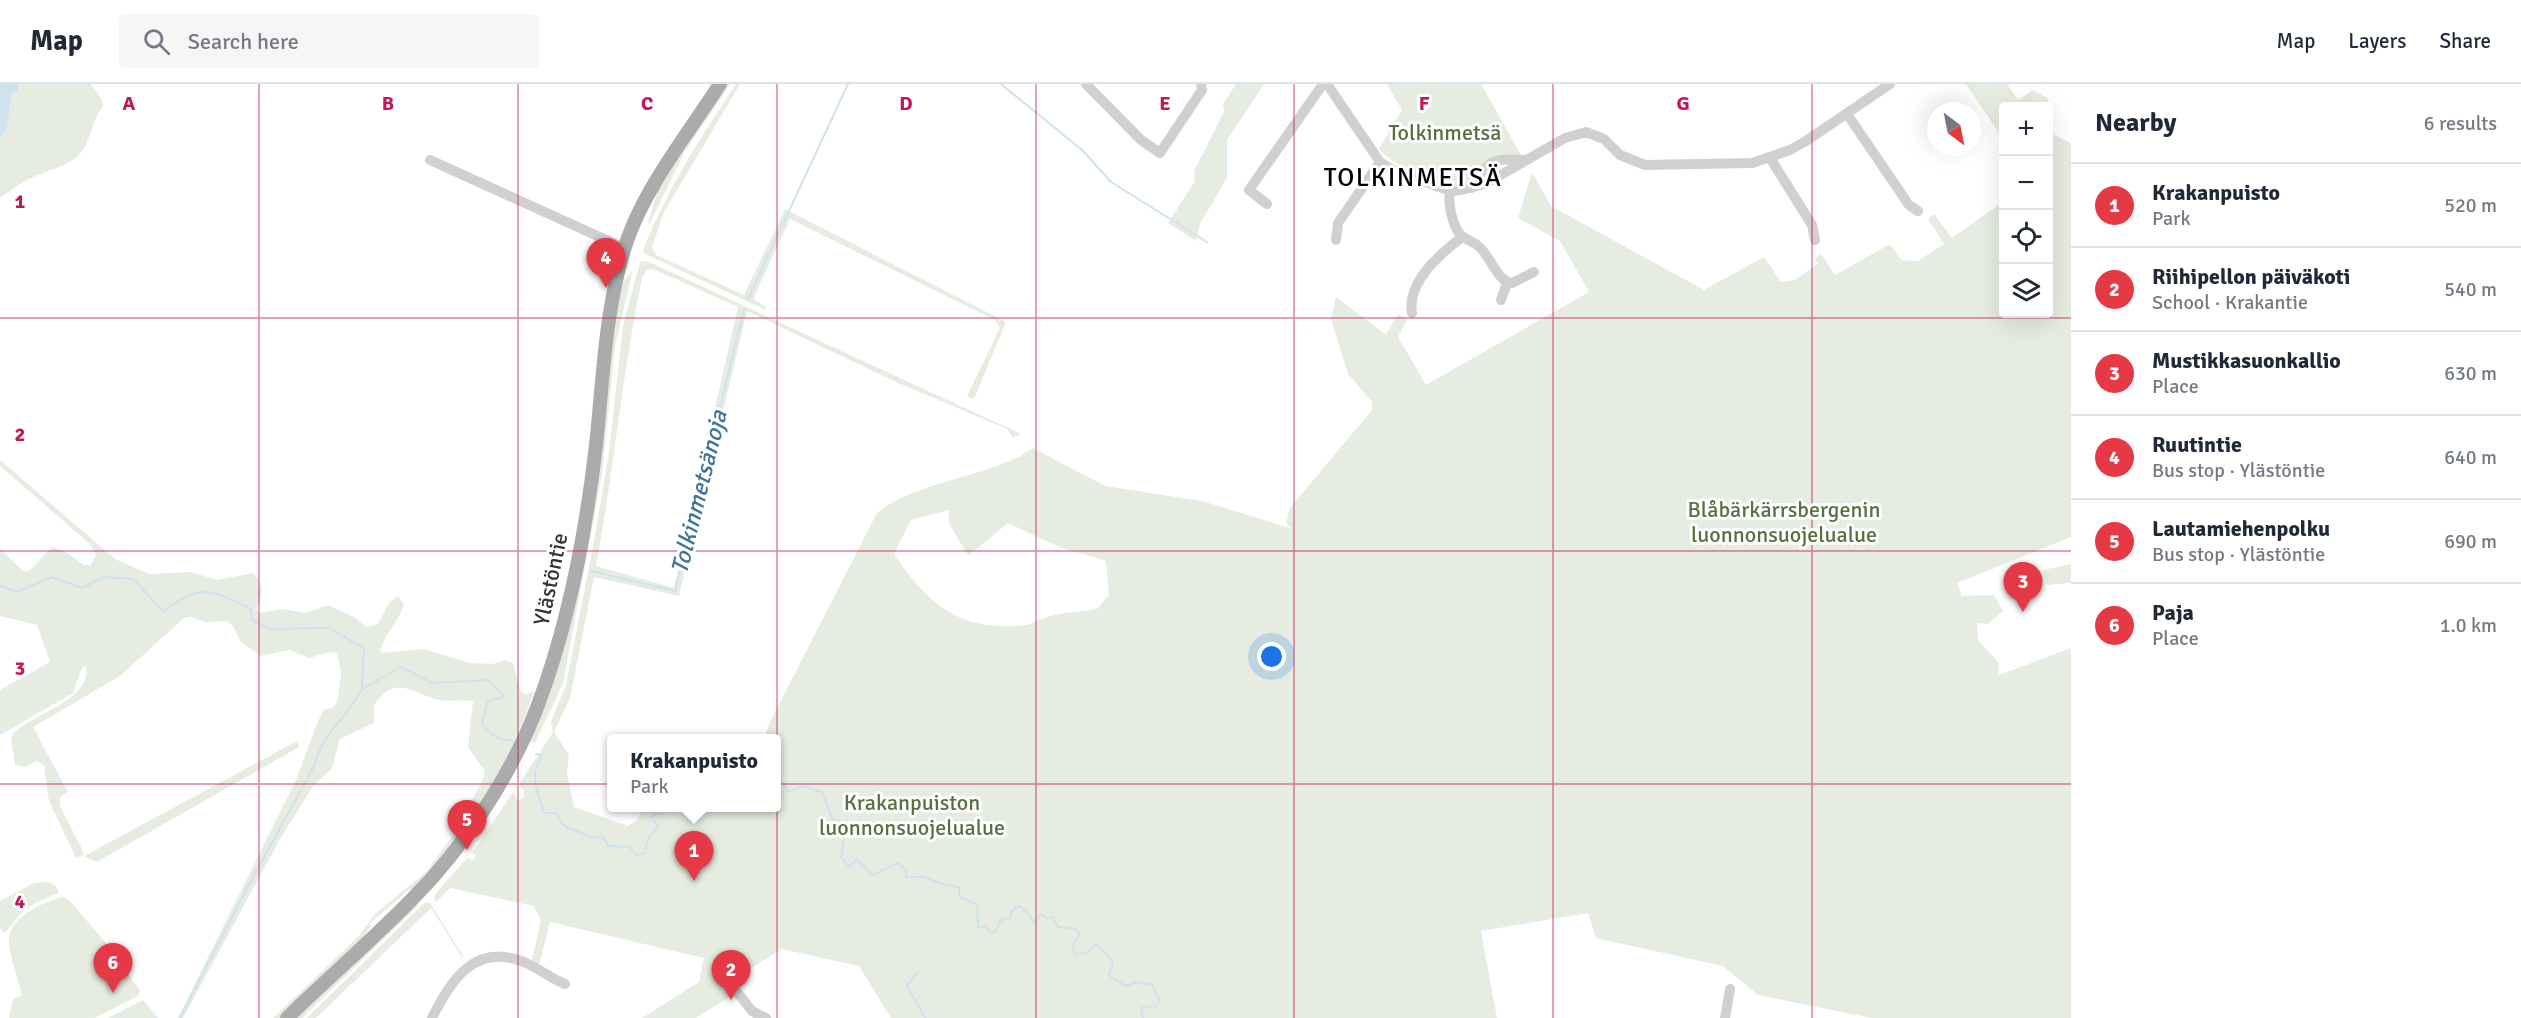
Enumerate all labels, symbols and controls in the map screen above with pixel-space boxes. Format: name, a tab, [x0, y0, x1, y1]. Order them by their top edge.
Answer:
search box	[119, 14, 539, 68]
text: Map	[30, 24, 83, 58]
icon: search	[140, 25, 173, 58]
text: Search here	[188, 28, 299, 55]
text: Map	[2277, 28, 2315, 54]
text: Layers	[2348, 28, 2406, 54]
text: Share	[2439, 28, 2491, 54]
text: A	[123, 91, 136, 116]
text: B	[382, 91, 394, 116]
text: C	[641, 91, 653, 116]
text: D	[899, 91, 913, 116]
text: E	[1159, 91, 1171, 116]
text: F	[1419, 91, 1430, 116]
text: G	[1676, 91, 1690, 116]
north arrow	[1927, 102, 1981, 156]
map controls	[1999, 102, 2053, 318]
button: +	[1999, 102, 2053, 156]
text: Nearby	[2095, 107, 2176, 139]
text: 6 results	[2424, 111, 2497, 136]
park label: Tolkinmetsä	[1389, 119, 1501, 146]
button: −	[1999, 156, 2053, 210]
district label: TOLKINMETSÄ	[1324, 162, 1502, 194]
text: Krakanpuisto	[2152, 179, 2280, 206]
text: 1	[15, 189, 26, 214]
text: 1	[2109, 193, 2120, 218]
text: 520 m	[2444, 193, 2497, 218]
text: Park	[2152, 206, 2190, 231]
button: locate	[1999, 210, 2053, 264]
pin: 4	[586, 238, 626, 288]
text: Riihipellon päiväkoti	[2152, 263, 2350, 290]
button: layers	[1999, 264, 2053, 318]
text: 2	[2109, 277, 2120, 302]
text: 540 m	[2444, 277, 2497, 302]
text: School · Krakantie	[2152, 290, 2308, 315]
text: Mustikkasuonkallio	[2152, 347, 2341, 374]
text: 3	[2109, 361, 2120, 386]
text: 630 m	[2444, 361, 2497, 386]
text: Place	[2152, 374, 2199, 399]
water label: Tolkinmetsänoja	[664, 406, 734, 577]
text: 2	[15, 422, 25, 447]
text: Ruutintie	[2152, 431, 2242, 458]
text: 4	[2109, 445, 2120, 470]
text: 640 m	[2444, 445, 2497, 470]
text: Bus stop · Ylästöntie	[2152, 458, 2325, 483]
park label: Blåbärkärrsbergenin luonnonsuojelualue	[1688, 496, 1880, 548]
text: Lautamiehenpolku	[2152, 515, 2330, 542]
text: 5	[2109, 529, 2120, 554]
text: 690 m	[2444, 529, 2497, 554]
street label: Ylästöntie	[527, 530, 573, 628]
text: Bus stop · Ylästöntie	[2152, 542, 2325, 567]
pin: 3	[2004, 562, 2042, 612]
text: Paja	[2152, 599, 2194, 626]
text: 6	[2109, 613, 2120, 638]
text: 1.0 km	[2440, 613, 2497, 638]
text: Place	[2152, 626, 2199, 651]
your location	[1257, 642, 1286, 671]
text: 3	[15, 656, 25, 681]
popup	[607, 734, 781, 812]
text: Krakanpuisto	[630, 747, 758, 774]
text: Park	[630, 774, 668, 799]
park label: Krakanpuiston luonnonsuojelualue	[819, 789, 1005, 841]
pin: 5	[448, 800, 486, 850]
pin: 1	[674, 832, 714, 881]
text: 4	[15, 889, 26, 914]
pin: 6	[94, 944, 132, 993]
pin: 2	[712, 950, 750, 1000]

